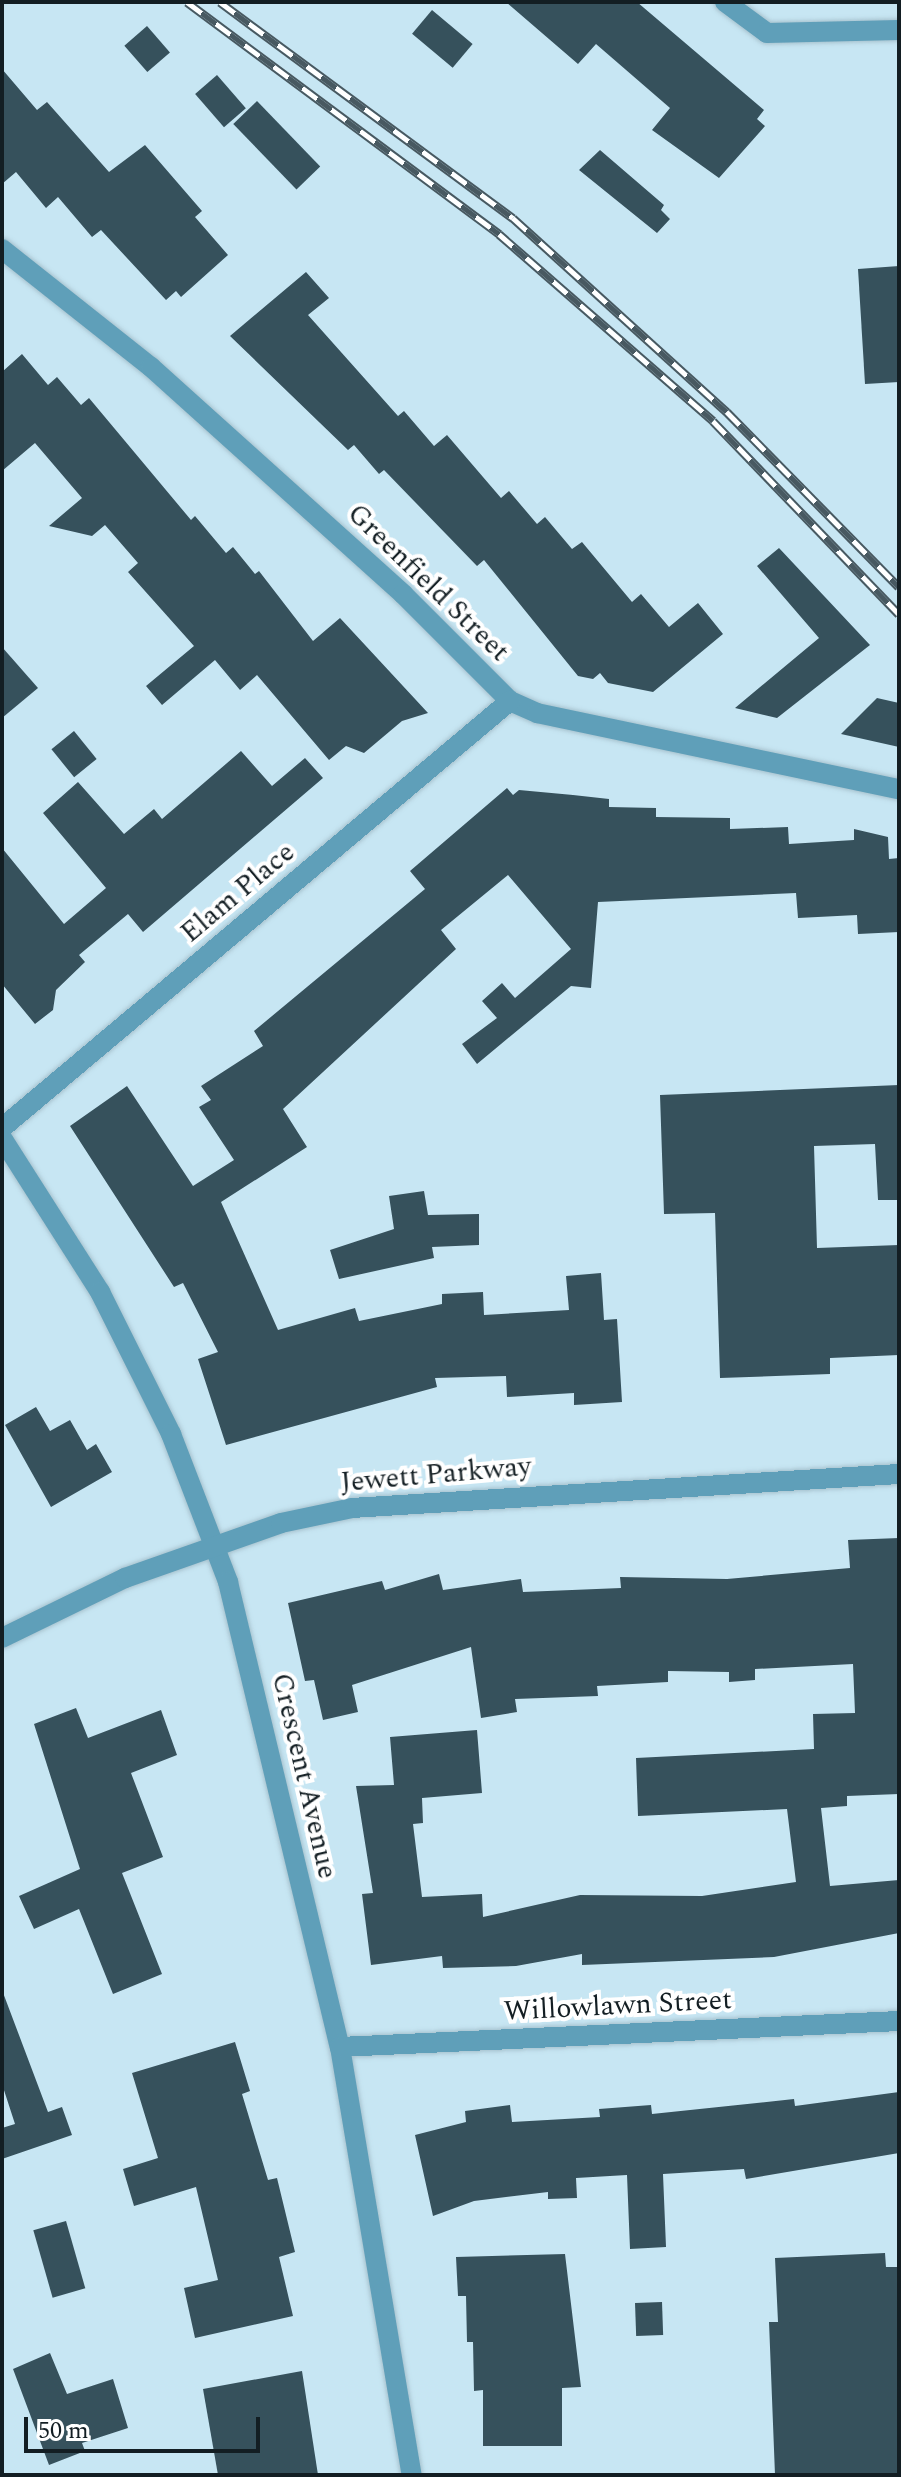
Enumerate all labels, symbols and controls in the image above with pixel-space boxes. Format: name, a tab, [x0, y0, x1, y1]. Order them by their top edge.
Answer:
street label: Greenfield Street	[340, 497, 516, 669]
street label: Elam Place	[174, 836, 302, 950]
street label: Jewett Parkway	[339, 1450, 533, 1500]
street label: Crescent Avenue	[264, 1670, 344, 1882]
street label: Willowlawn Street	[503, 1983, 733, 2029]
scale bar	[28, 2401, 264, 2451]
text: 50 m	[38, 2413, 89, 2449]

